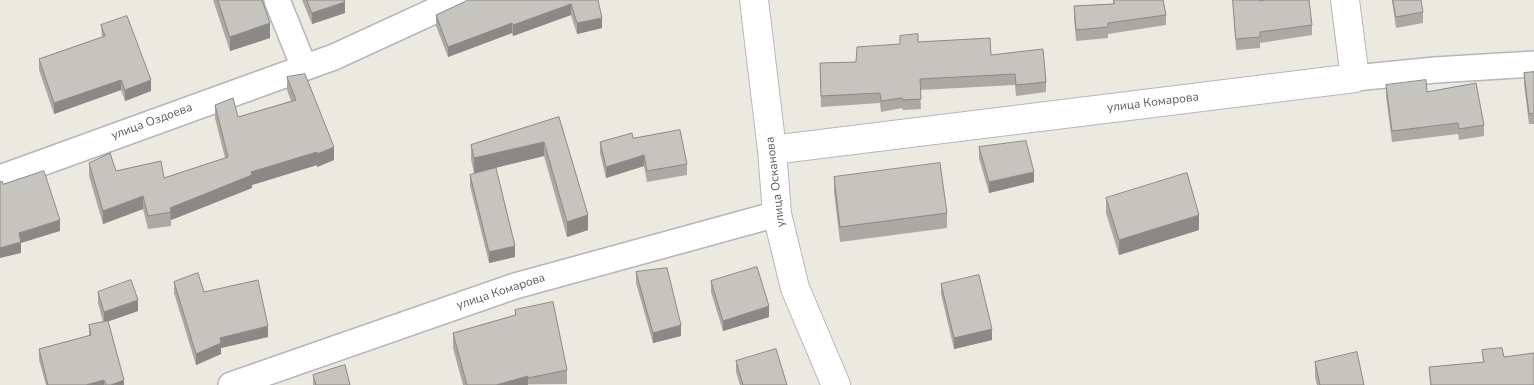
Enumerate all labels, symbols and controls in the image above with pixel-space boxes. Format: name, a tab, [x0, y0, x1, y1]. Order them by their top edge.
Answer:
street label: улица Комарова	[1106, 90, 1200, 116]
street label: улица Оздоева	[109, 101, 195, 143]
street label: улица Осканова	[763, 136, 789, 228]
street label: улица Комарова	[455, 271, 547, 313]

